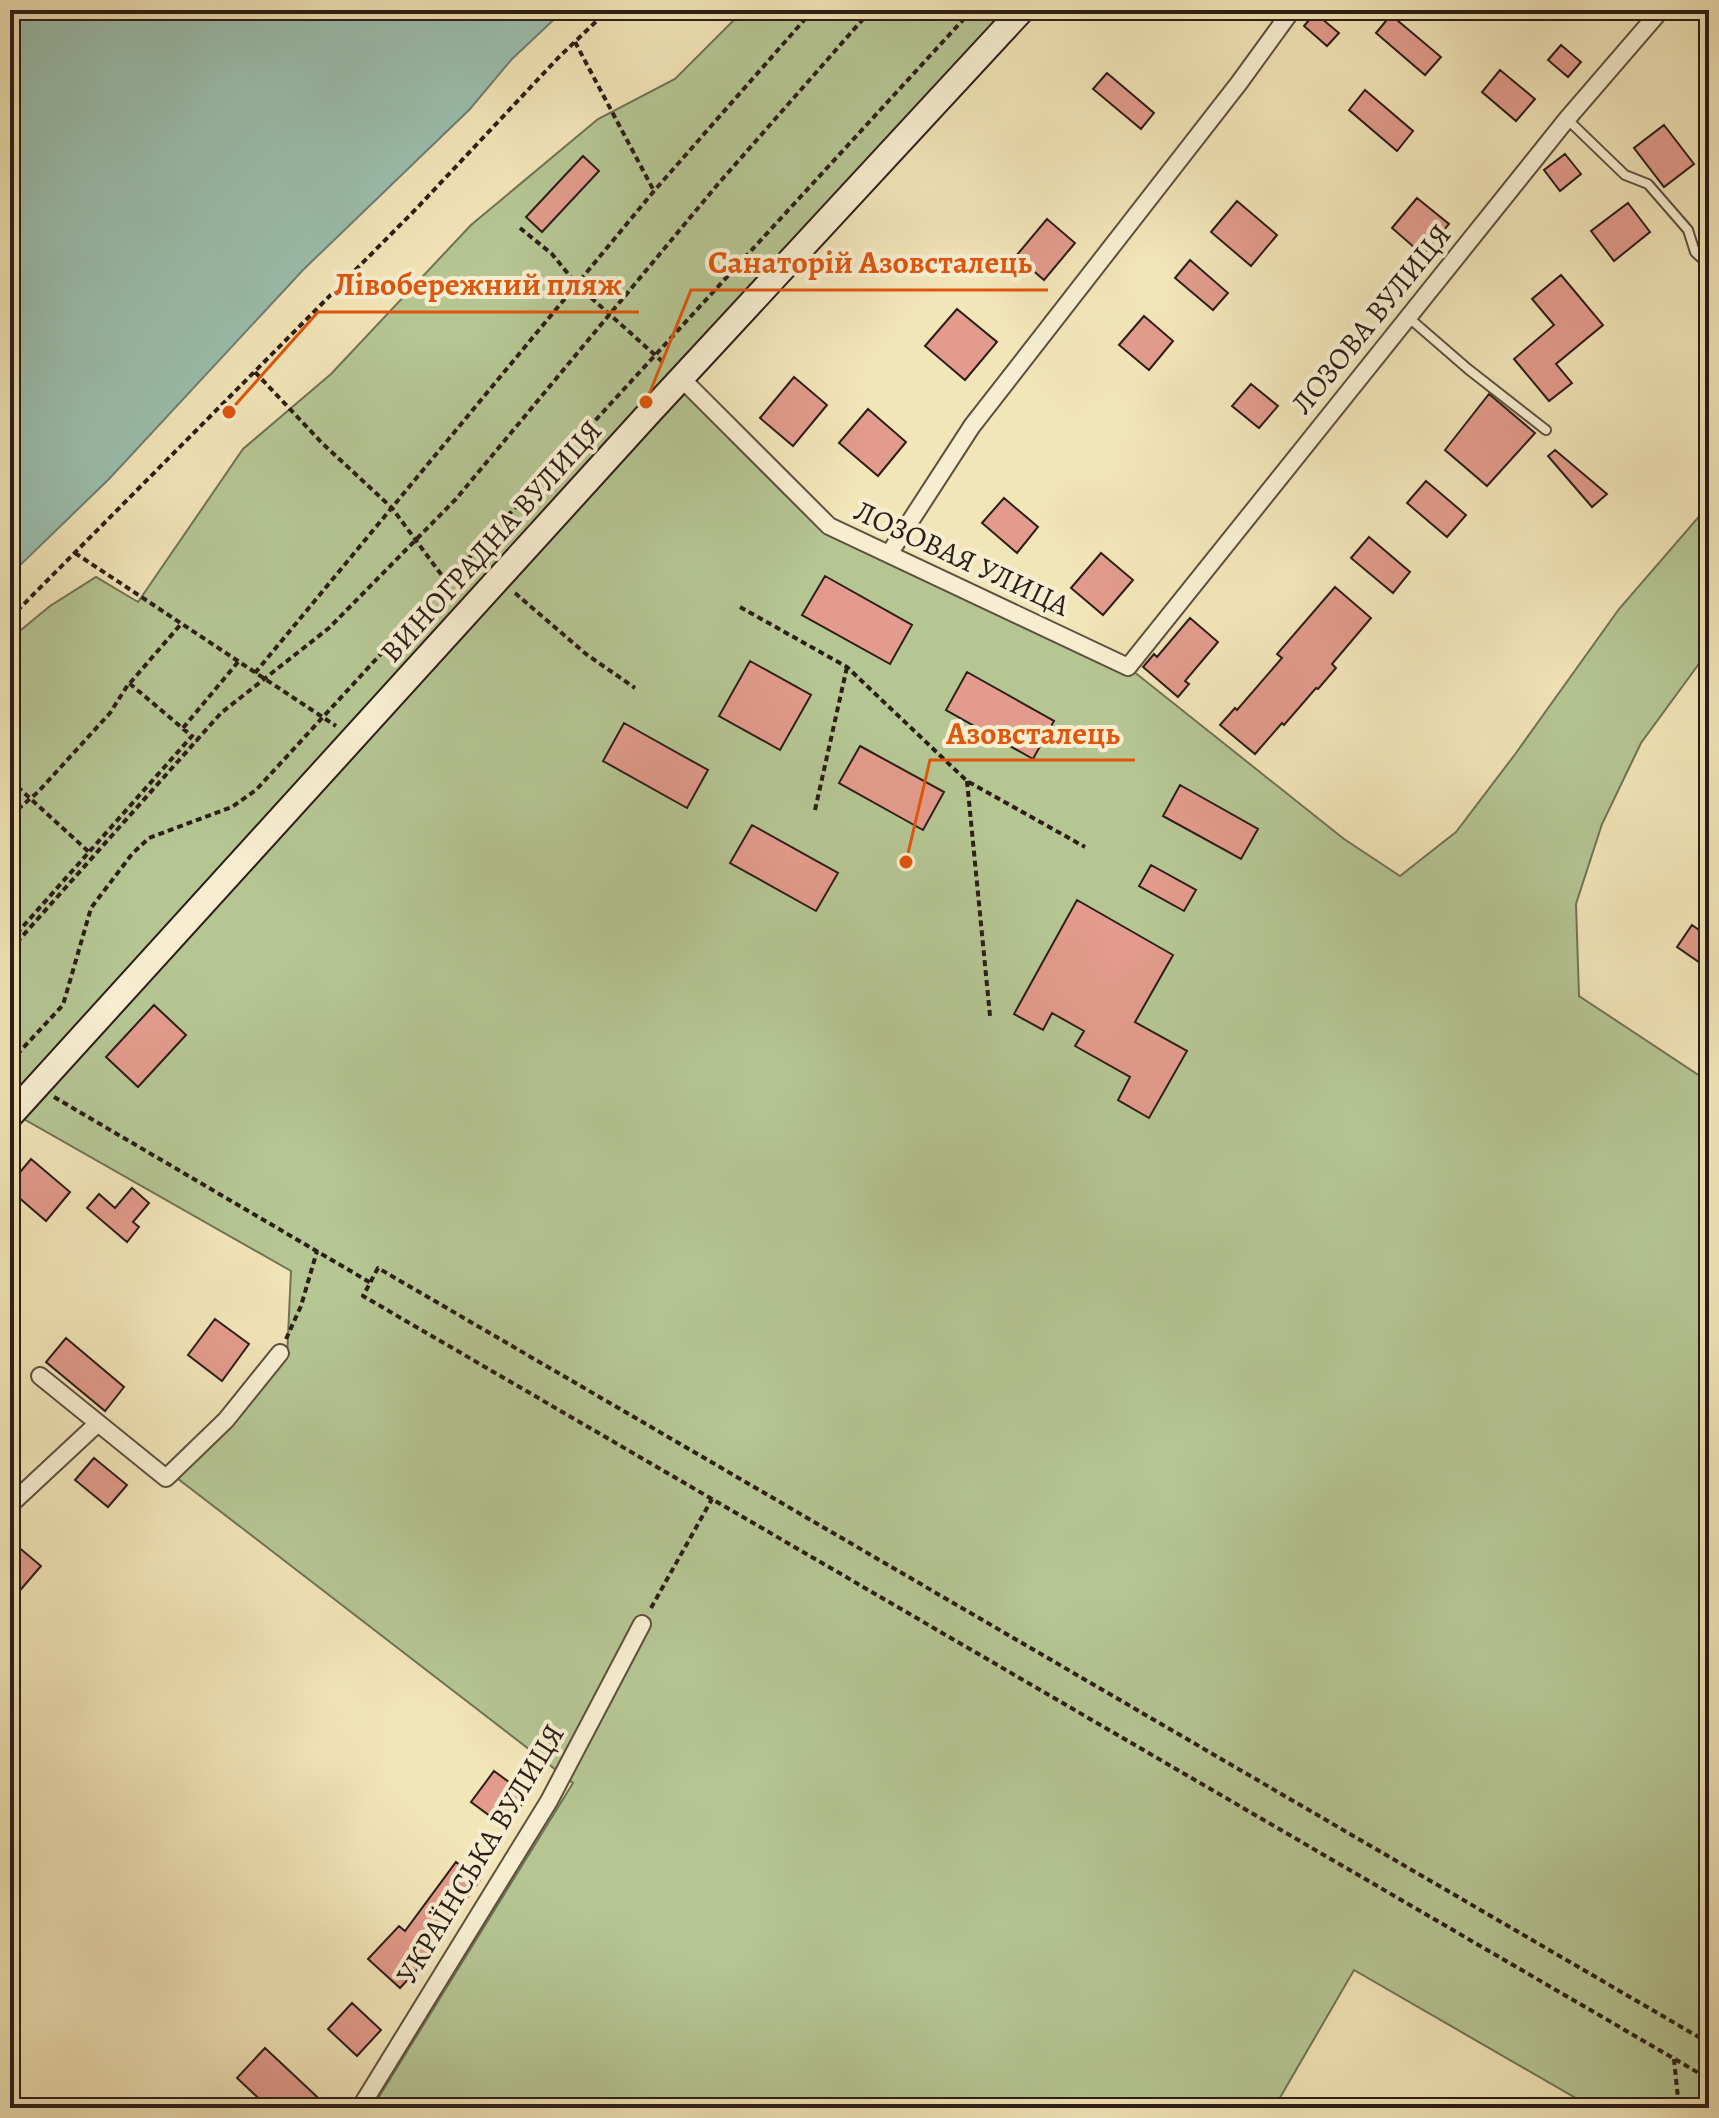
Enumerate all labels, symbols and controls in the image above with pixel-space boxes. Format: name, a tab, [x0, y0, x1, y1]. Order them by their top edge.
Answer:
street label: ЛОЗОВА ВУЛИЦЯ	[1282, 216, 1460, 422]
callout: Санаторій Азовсталець	[691, 234, 1048, 290]
text: Санаторій Азовсталець	[708, 240, 1033, 284]
callout: Лівобережний пляж	[318, 256, 639, 312]
text: Лівобережний пляж	[334, 262, 623, 306]
street label: ВИНОГРАДНА ВУЛИЦЯ	[371, 411, 611, 671]
street label: ЛОЗОВАЯ УЛИЦА	[848, 491, 1077, 626]
callout: Азовсталець	[930, 704, 1135, 760]
text: Азовсталець	[945, 711, 1120, 755]
street label: УКРАЇНСЬКА ВУЛИЦЯ	[386, 1717, 574, 1991]

